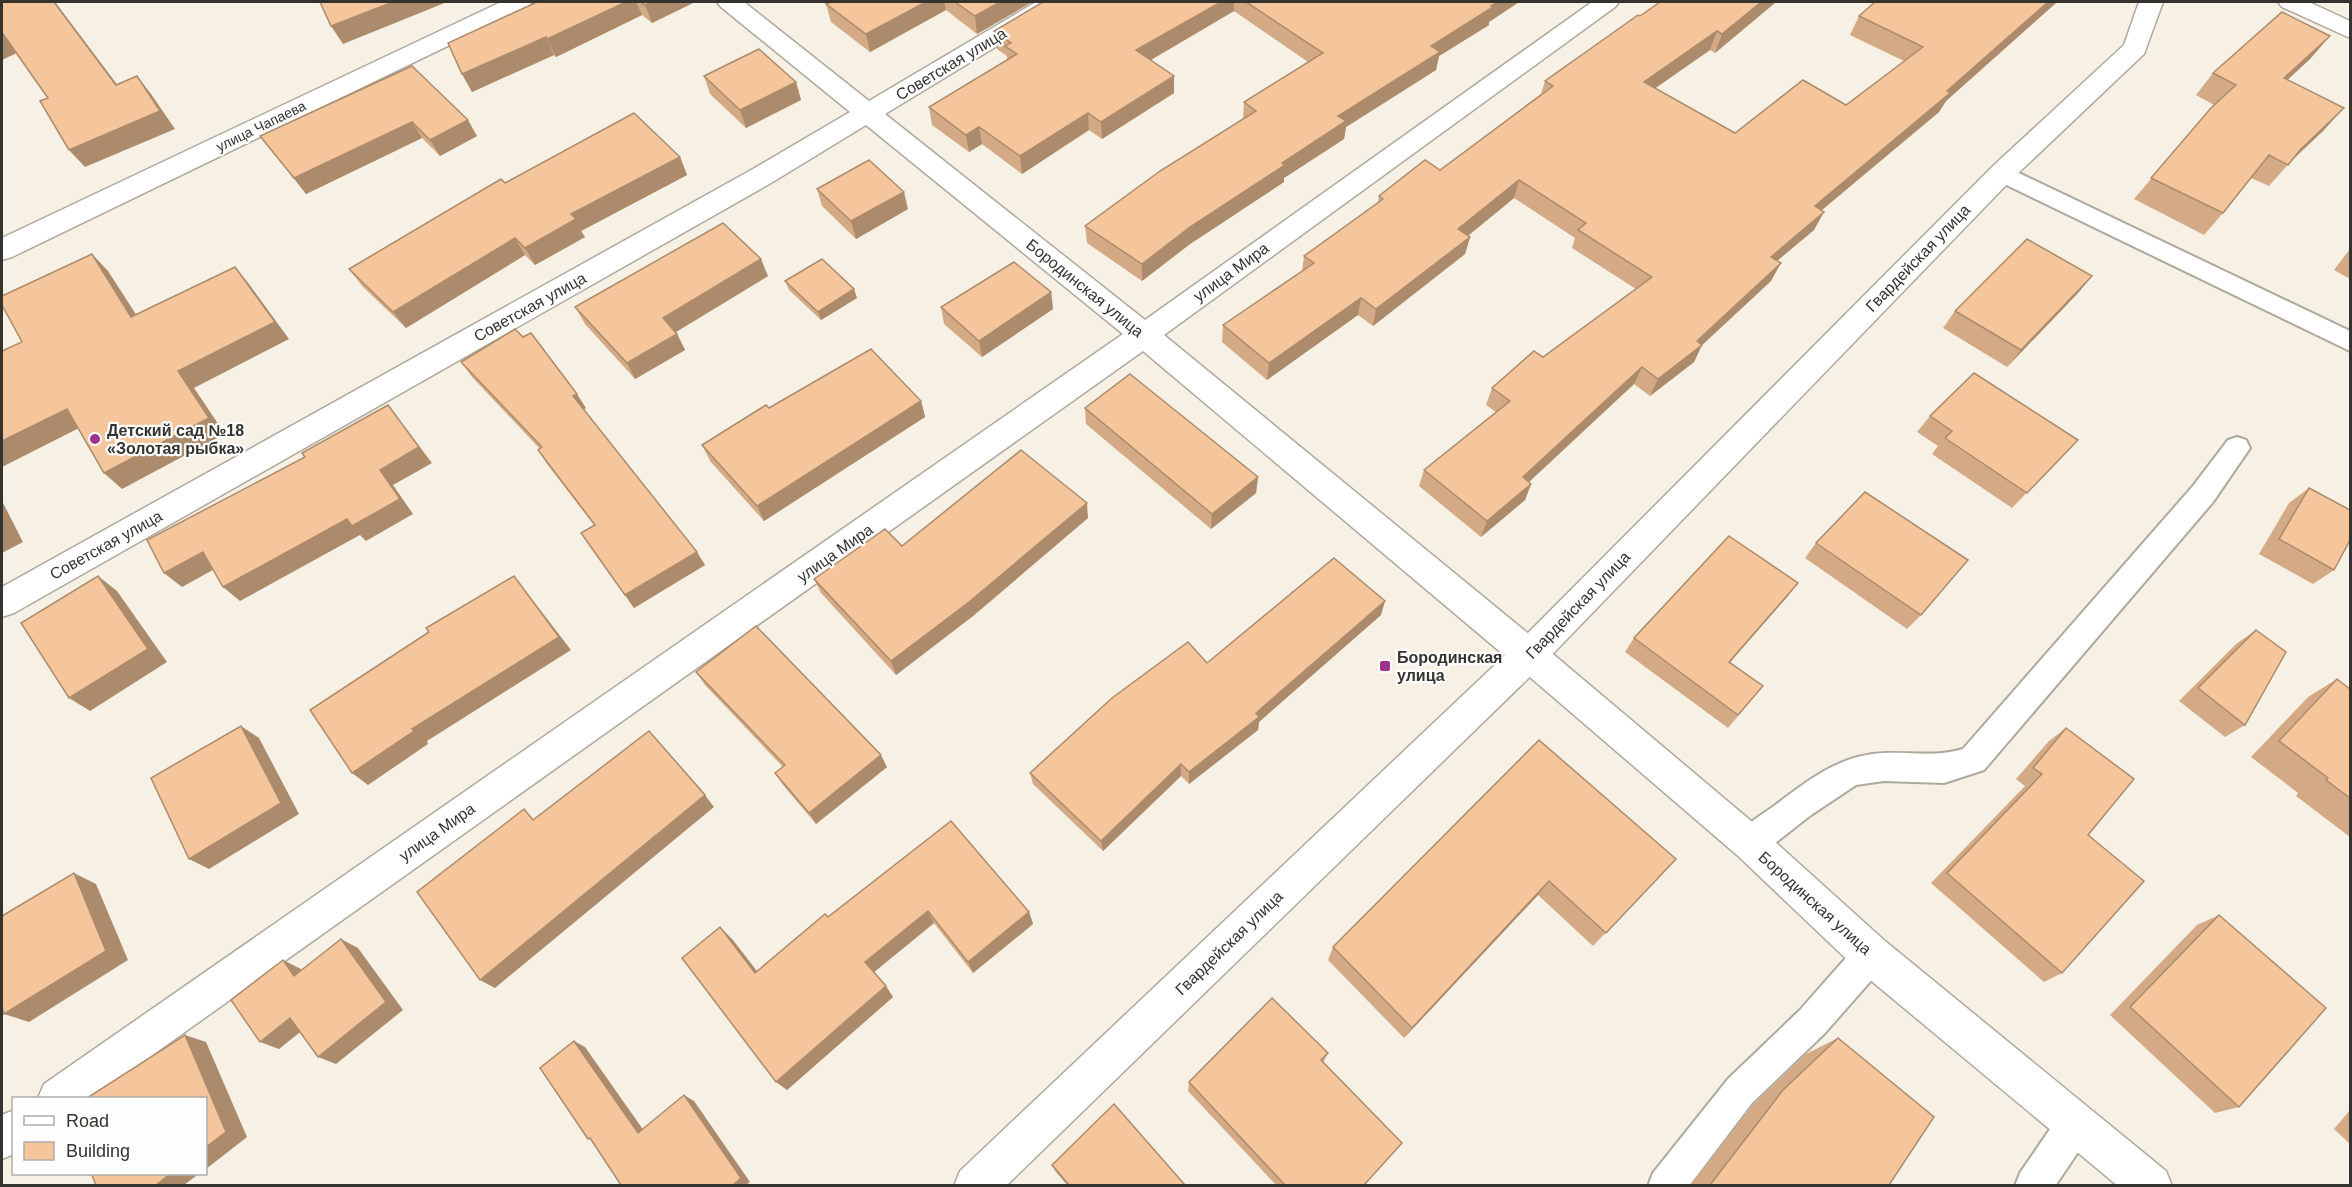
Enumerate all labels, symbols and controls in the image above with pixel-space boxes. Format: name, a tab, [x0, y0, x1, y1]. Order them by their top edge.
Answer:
street label: Советская улица	[893, 24, 1009, 104]
street label: улица Чапаева	[214, 97, 309, 155]
street label: Гвардейская улица	[1863, 201, 1974, 315]
street label: Бородинская улица	[1023, 236, 1147, 340]
street label: улица Мира	[1190, 239, 1272, 305]
street label: Советская улица	[471, 269, 589, 345]
place label: Детский сад №18 «Золотая рыбка»	[107, 422, 244, 457]
marker: Детский сад №18 «Золотая рыбка»	[88, 432, 102, 446]
street label: Советская улица	[47, 507, 165, 583]
street label: улица Мира	[794, 521, 876, 585]
street label: Гвардейская улица	[1523, 548, 1634, 662]
place label: Бородинская улица	[1397, 649, 1502, 684]
marker: Бородинская улица	[1378, 659, 1392, 673]
street label: улица Мира	[396, 800, 478, 864]
street label: Бородинская улица	[1755, 848, 1875, 958]
street label: Гвардейская улица	[1172, 887, 1286, 998]
legend	[12, 1097, 207, 1175]
text: Road	[66, 1111, 109, 1131]
text: Building	[66, 1141, 130, 1161]

